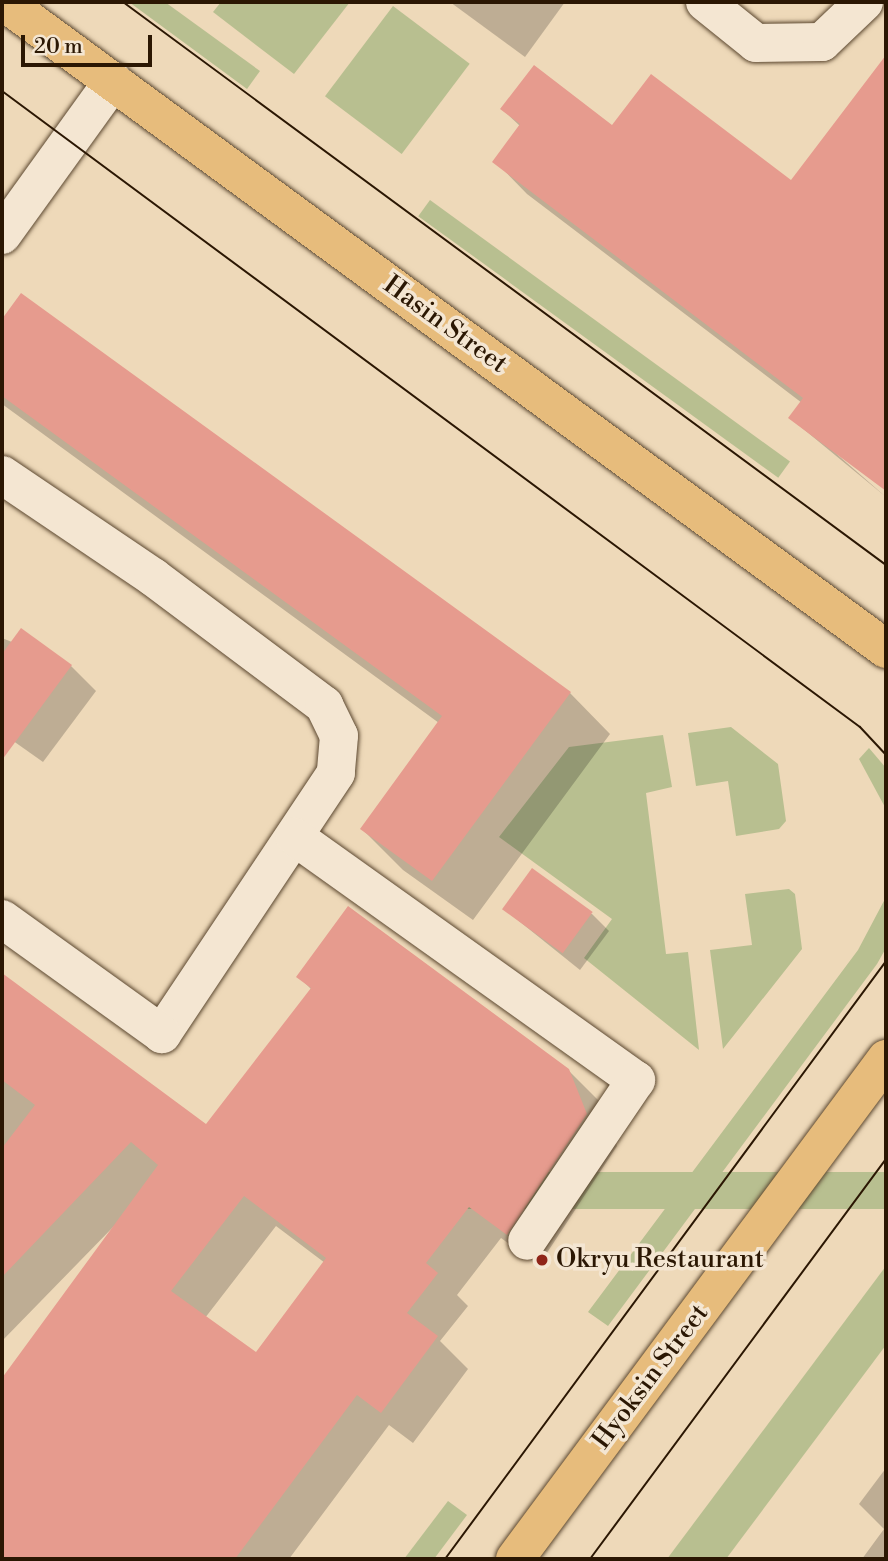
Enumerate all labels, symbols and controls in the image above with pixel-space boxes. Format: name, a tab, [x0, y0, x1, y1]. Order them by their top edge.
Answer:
scale bar	[24, 21, 156, 65]
text: 20 m	[34, 34, 83, 60]
street label: Hasin Street	[377, 270, 513, 380]
place label: Okryu Restaurant	[556, 1244, 764, 1276]
marker: Okryu Restaurant	[534, 1252, 550, 1268]
street label: Hyoksin Street	[586, 1298, 716, 1456]

